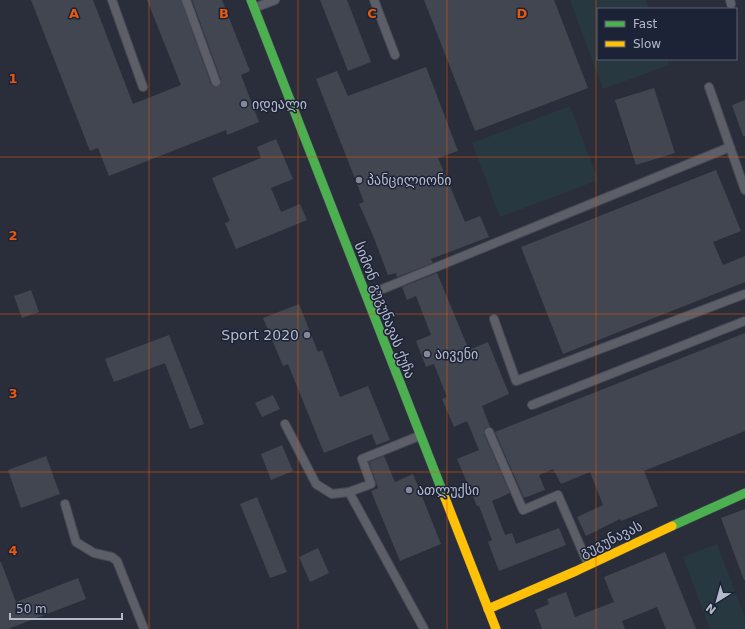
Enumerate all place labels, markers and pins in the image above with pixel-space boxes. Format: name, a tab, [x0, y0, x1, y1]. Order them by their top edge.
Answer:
place label: იდეალი	[252, 96, 307, 112]
marker: იდეალი	[239, 99, 249, 109]
place label: პანცილიონი	[367, 172, 452, 188]
marker: პანცილიონი	[354, 175, 364, 185]
place label: Sport 2020	[221, 327, 299, 343]
marker: Sport 2020	[302, 330, 312, 340]
place label: აივენი	[435, 346, 478, 362]
marker: აივენი	[422, 349, 432, 359]
place label: ათლუქსი	[417, 482, 479, 498]
marker: ათლუქსი	[404, 485, 414, 495]

